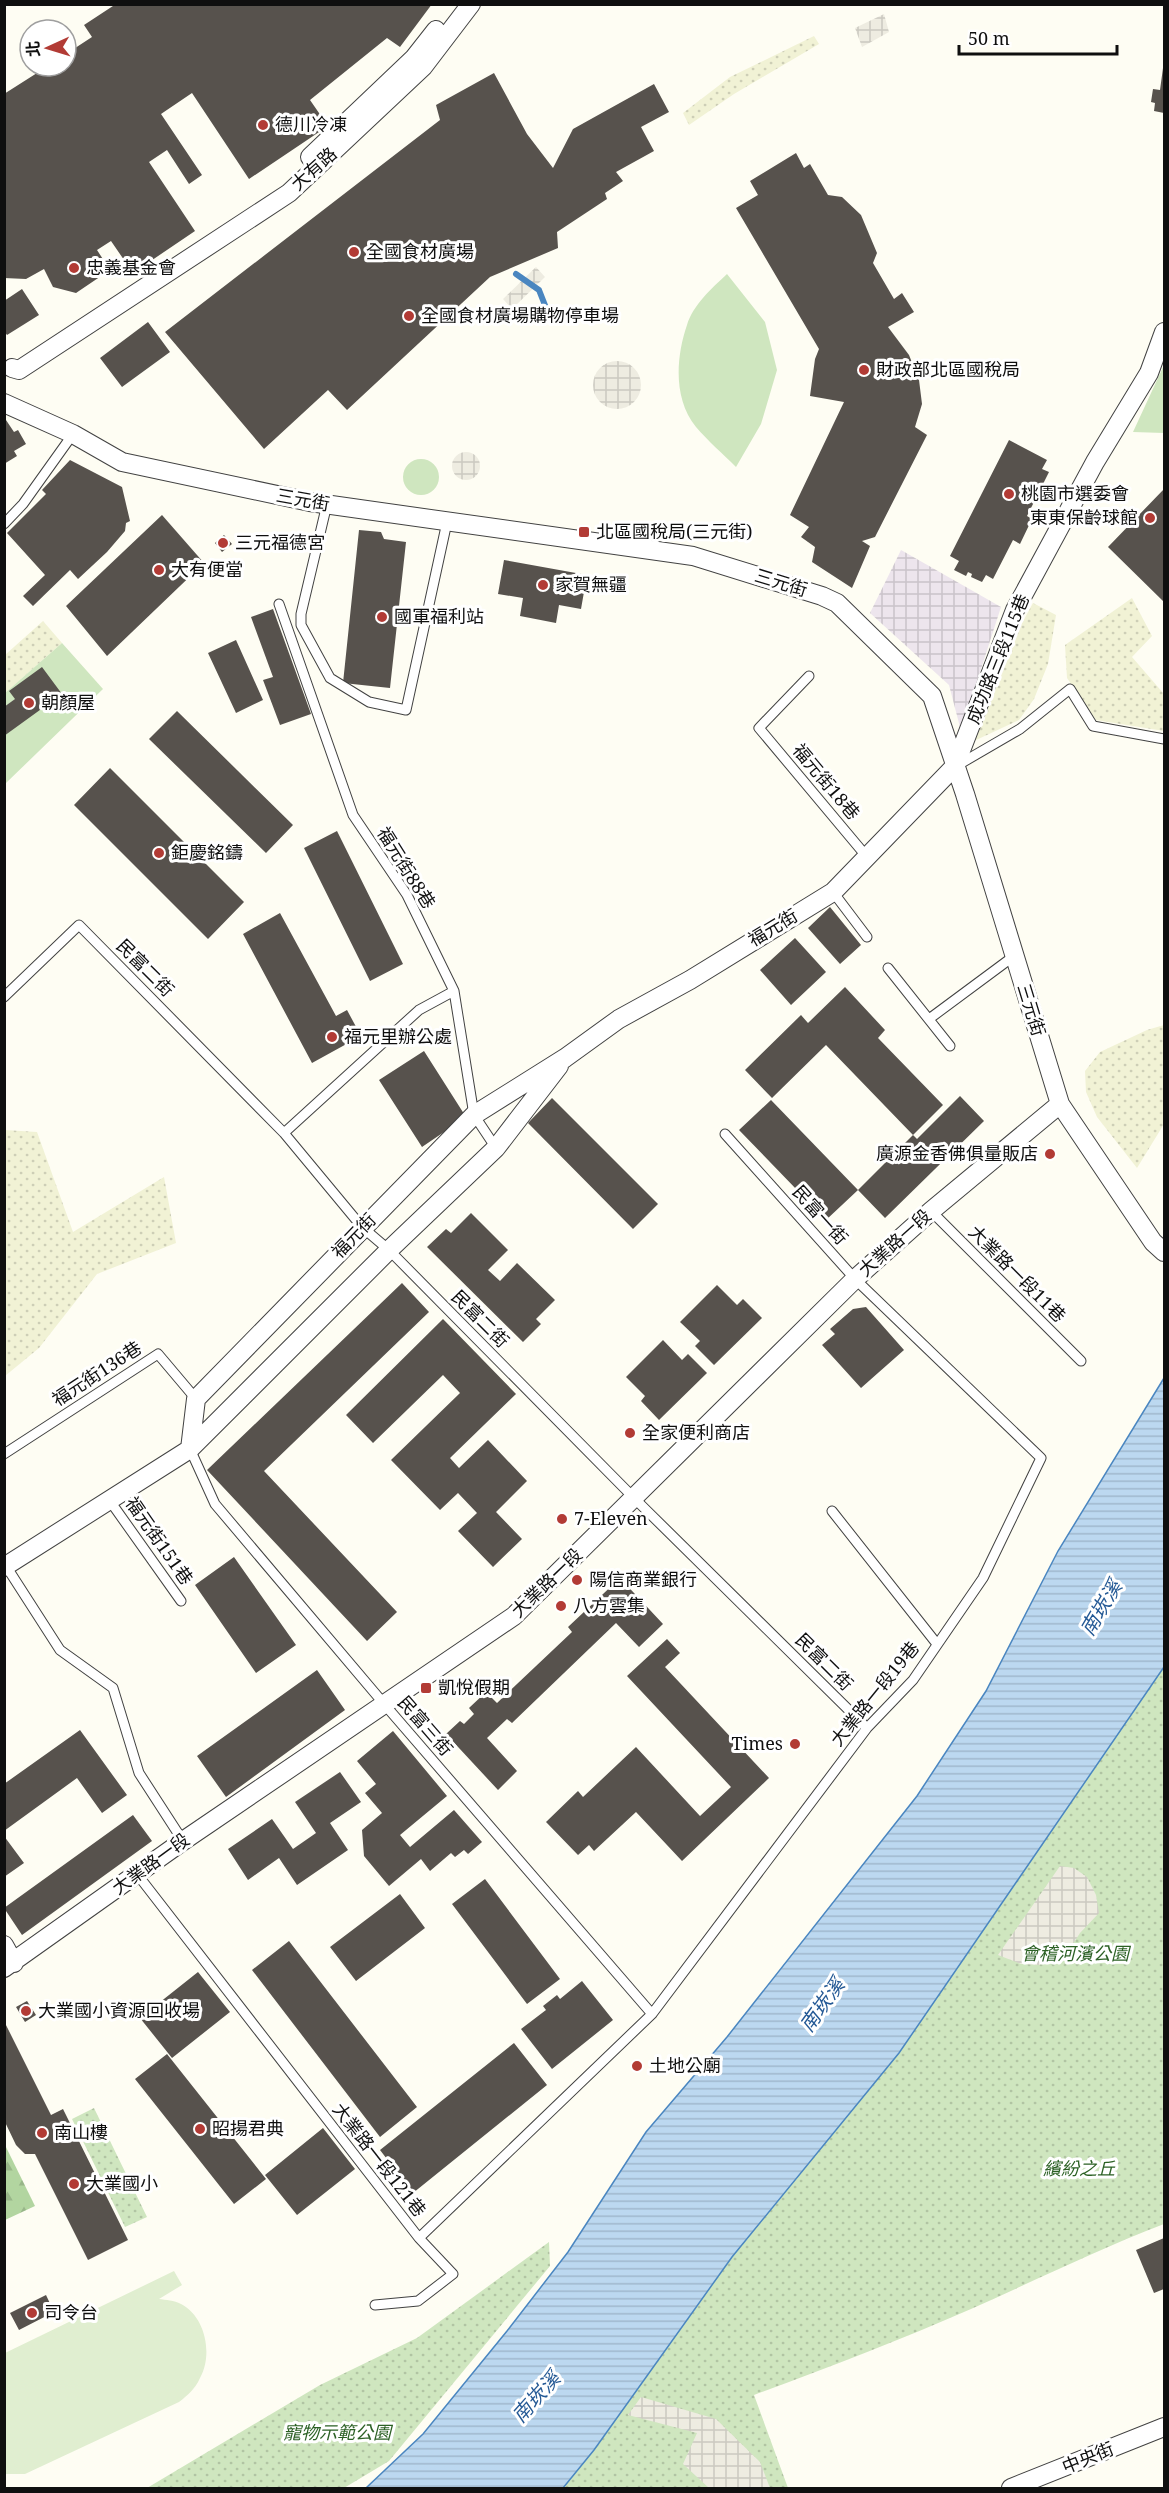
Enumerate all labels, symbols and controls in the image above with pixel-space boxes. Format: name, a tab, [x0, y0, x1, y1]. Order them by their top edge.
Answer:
north arrow	[18, 18, 78, 78]
scale bar	[959, 18, 1116, 56]
text: 50 m	[968, 26, 1010, 50]
text: 北	[22, 40, 45, 58]
place label: 德川冷凍	[275, 112, 347, 136]
marker: 德川冷凍	[256, 118, 270, 132]
street label: 大有路	[285, 141, 341, 195]
place label: 全國食材廣場	[366, 239, 474, 263]
marker: 全國食材廣場	[347, 245, 361, 259]
place label: 忠義基金會	[86, 255, 176, 279]
marker: 忠義基金會	[67, 261, 81, 275]
place label: 全國食材廣場購物停車場	[421, 303, 619, 327]
marker: 全國食材廣場購物停車場	[402, 309, 416, 323]
place label: 財政部北區國稅局	[876, 357, 1020, 381]
marker: 財政部北區國稅局	[857, 363, 871, 377]
place label: 桃園市選委會	[1021, 481, 1129, 505]
street label: 三元街	[275, 483, 332, 516]
marker: 桃園市選委會	[1002, 487, 1016, 501]
place label: 東東保齡球館	[1030, 505, 1138, 529]
marker: 東東保齡球館	[1143, 511, 1157, 525]
place label: 北區國稅局(三元街)	[596, 519, 752, 543]
marker: 北區國稅局(三元街)	[577, 525, 591, 539]
place label: 三元福德宮	[235, 530, 325, 554]
marker: 三元福德宮	[216, 536, 230, 550]
place label: 大有便當	[171, 557, 243, 581]
marker: 大有便當	[152, 563, 166, 577]
street label: 三元街	[752, 563, 811, 601]
place label: 家賀無疆	[555, 572, 627, 596]
marker: 家賀無疆	[536, 578, 550, 592]
street label: 成功路三段115巷	[960, 590, 1034, 727]
place label: 國軍福利站	[394, 604, 484, 628]
marker: 國軍福利站	[375, 610, 389, 624]
place label: 朝顏屋	[41, 690, 95, 714]
marker: 朝顏屋	[22, 696, 36, 710]
street label: 福元街18巷	[788, 738, 866, 824]
street label: 福元街88巷	[372, 822, 441, 913]
place label: 鉅慶銘鑄	[171, 840, 243, 864]
marker: 鉅慶銘鑄	[152, 846, 166, 860]
street label: 福元街	[743, 903, 802, 951]
street label: 民富二街	[112, 933, 180, 1001]
street label: 三元街	[1013, 980, 1051, 1039]
place label: 福元里辦公處	[344, 1024, 452, 1048]
marker: 福元里辦公處	[325, 1030, 339, 1044]
place label: 廣源金香佛俱量販店	[876, 1141, 1038, 1165]
marker: 廣源金香佛俱量販店	[1043, 1147, 1057, 1161]
street label: 民富一街	[788, 1180, 854, 1249]
street label: 大業路一段	[853, 1203, 936, 1281]
street label: 福元街	[326, 1208, 381, 1263]
street label: 大業路一段11巷	[964, 1220, 1071, 1327]
street label: 民富二街	[447, 1284, 515, 1352]
street label: 福元街136巷	[47, 1335, 146, 1411]
place label: 全家便利商店	[642, 1420, 750, 1444]
marker: 全家便利商店	[623, 1426, 637, 1440]
street label: 福元街151巷	[121, 1492, 199, 1589]
place label: 7-Eleven	[574, 1506, 648, 1530]
marker: 7-Eleven	[555, 1512, 569, 1526]
street label: 大業路一段	[506, 1542, 587, 1622]
place label: 陽信商業銀行	[589, 1567, 697, 1591]
marker: 陽信商業銀行	[570, 1573, 584, 1587]
water label: 南崁溪	[1074, 1573, 1129, 1640]
place label: 八方雲集	[573, 1593, 645, 1617]
marker: 八方雲集	[554, 1599, 568, 1613]
street label: 民富二街	[791, 1627, 859, 1695]
street label: 大業路一段19巷	[825, 1636, 924, 1751]
place label: 凱悅假期	[438, 1675, 510, 1699]
marker: 凱悅假期	[419, 1681, 433, 1695]
street label: 民富三街	[393, 1690, 458, 1760]
place label: Times	[731, 1731, 783, 1755]
marker: Times	[788, 1737, 802, 1751]
street label: 大業路一段	[107, 1827, 194, 1899]
park label: 會稽河濱公園	[1021, 1941, 1132, 1965]
water label: 南崁溪	[793, 1970, 852, 2037]
place label: 大業國小資源回收場	[38, 1998, 200, 2022]
marker: 大業國小資源回收場	[19, 2004, 33, 2018]
place label: 土地公廟	[649, 2053, 721, 2077]
marker: 土地公廟	[630, 2059, 644, 2073]
street label: 大業路一段121巷	[328, 2098, 432, 2221]
place label: 昭揚君典	[212, 2116, 284, 2140]
place label: 南山樓	[54, 2120, 108, 2144]
marker: 昭揚君典	[193, 2122, 207, 2136]
marker: 南山樓	[35, 2126, 49, 2140]
park label: 繽紛之丘	[1043, 2156, 1116, 2180]
place label: 大業國小	[86, 2171, 158, 2195]
marker: 大業國小	[67, 2177, 81, 2191]
place label: 司令台	[44, 2300, 98, 2324]
marker: 司令台	[25, 2306, 39, 2320]
water label: 南崁溪	[506, 2363, 568, 2428]
park label: 寵物示範公園	[283, 2420, 394, 2444]
street label: 中央街	[1058, 2436, 1117, 2478]

